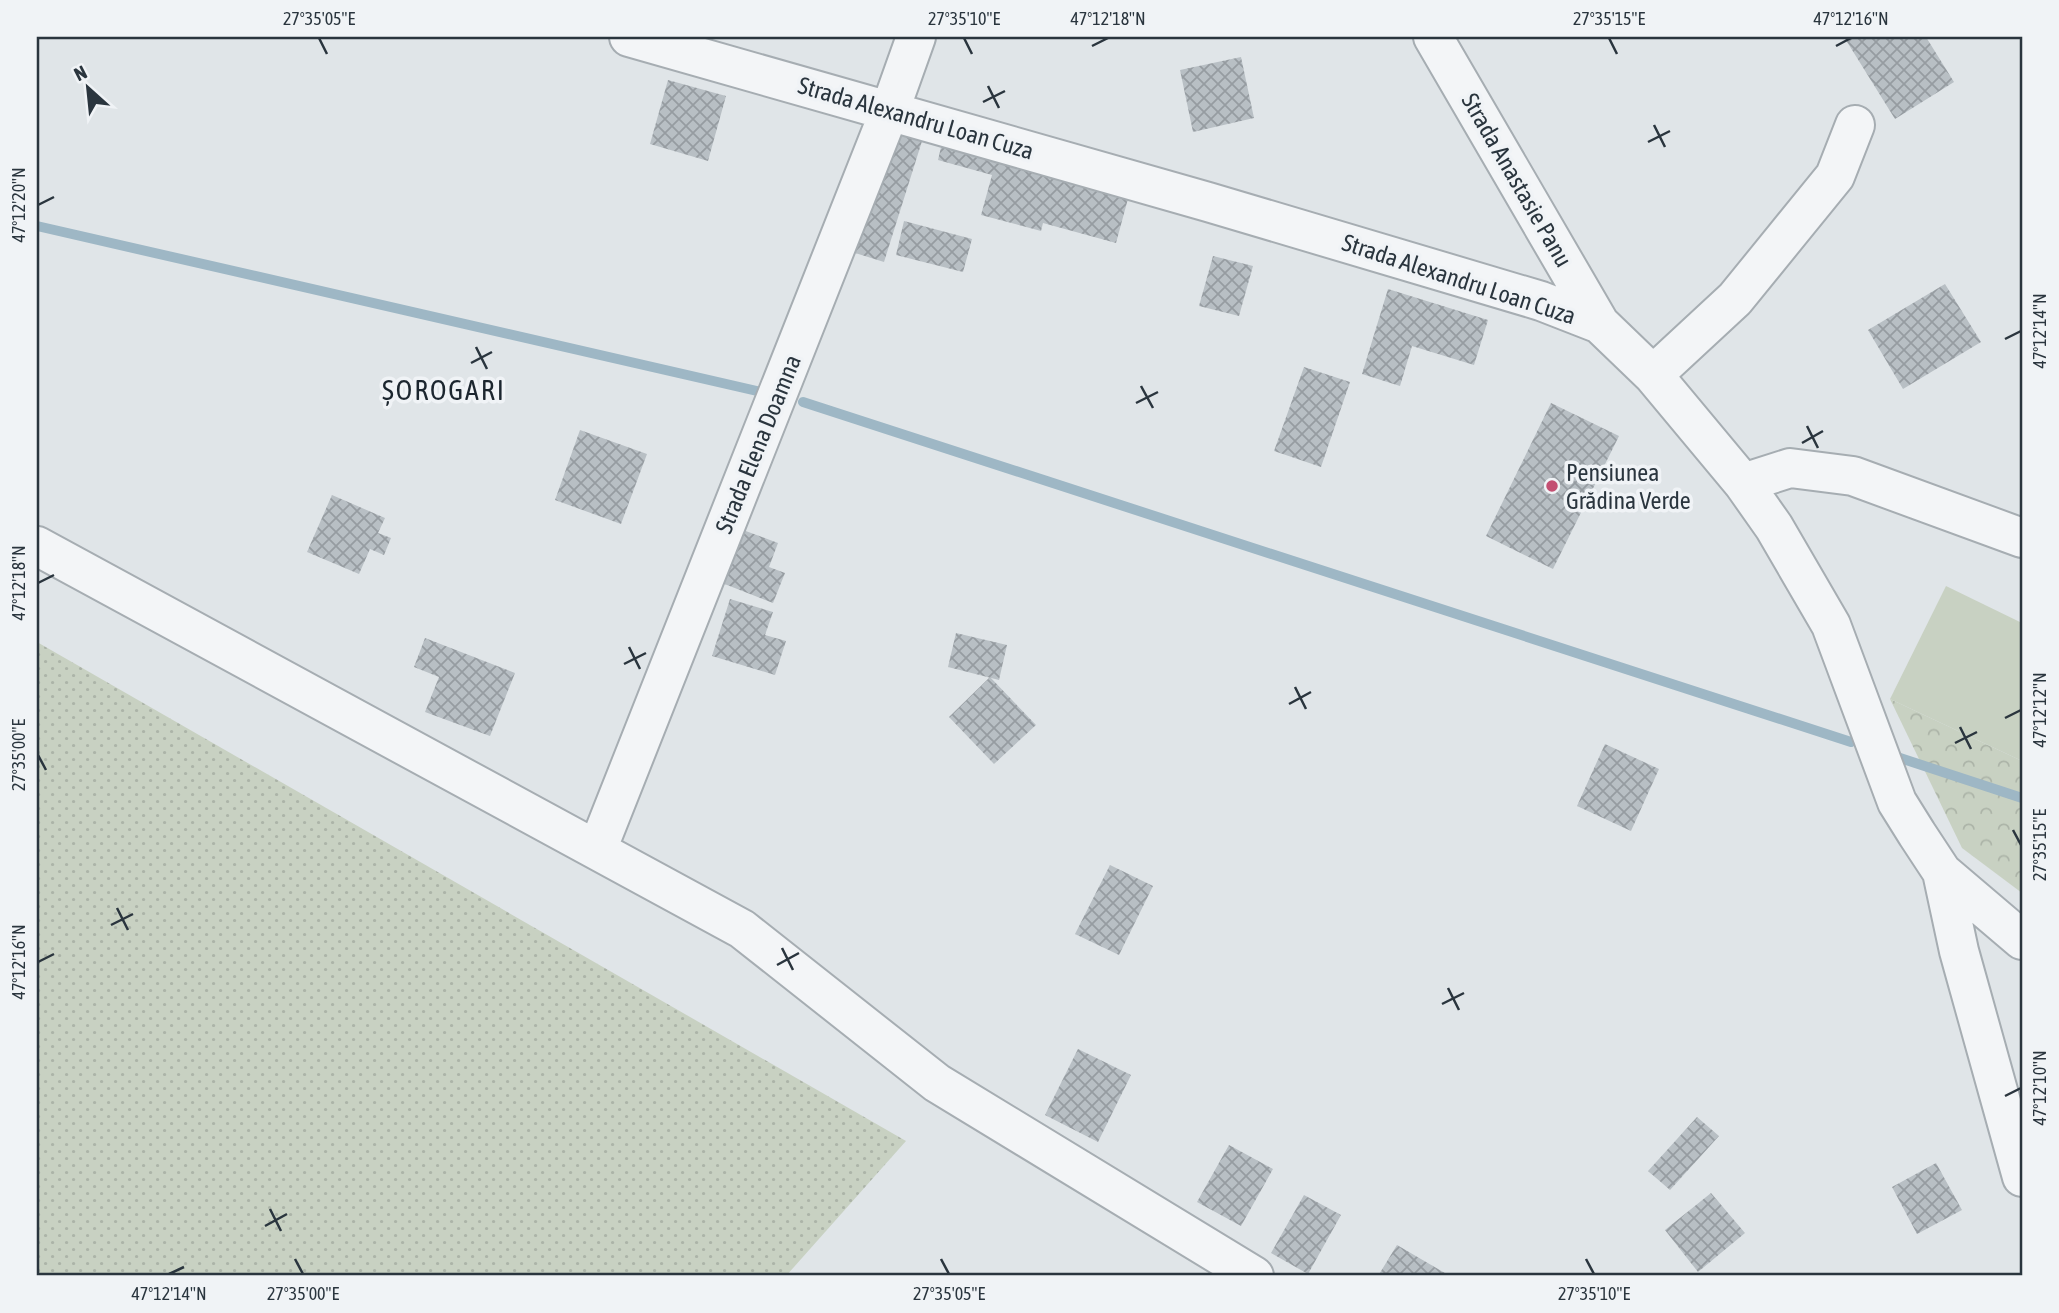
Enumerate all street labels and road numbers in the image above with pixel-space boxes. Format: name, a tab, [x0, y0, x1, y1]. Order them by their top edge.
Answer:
street label: Strada Alexandru Loan Cuza	[795, 71, 1037, 165]
street label: Strada Anastasie Panu	[1456, 89, 1578, 271]
street label: Strada Alexandru Loan Cuza	[1339, 228, 1579, 330]
street label: Strada Elena Doamna	[710, 351, 806, 537]

